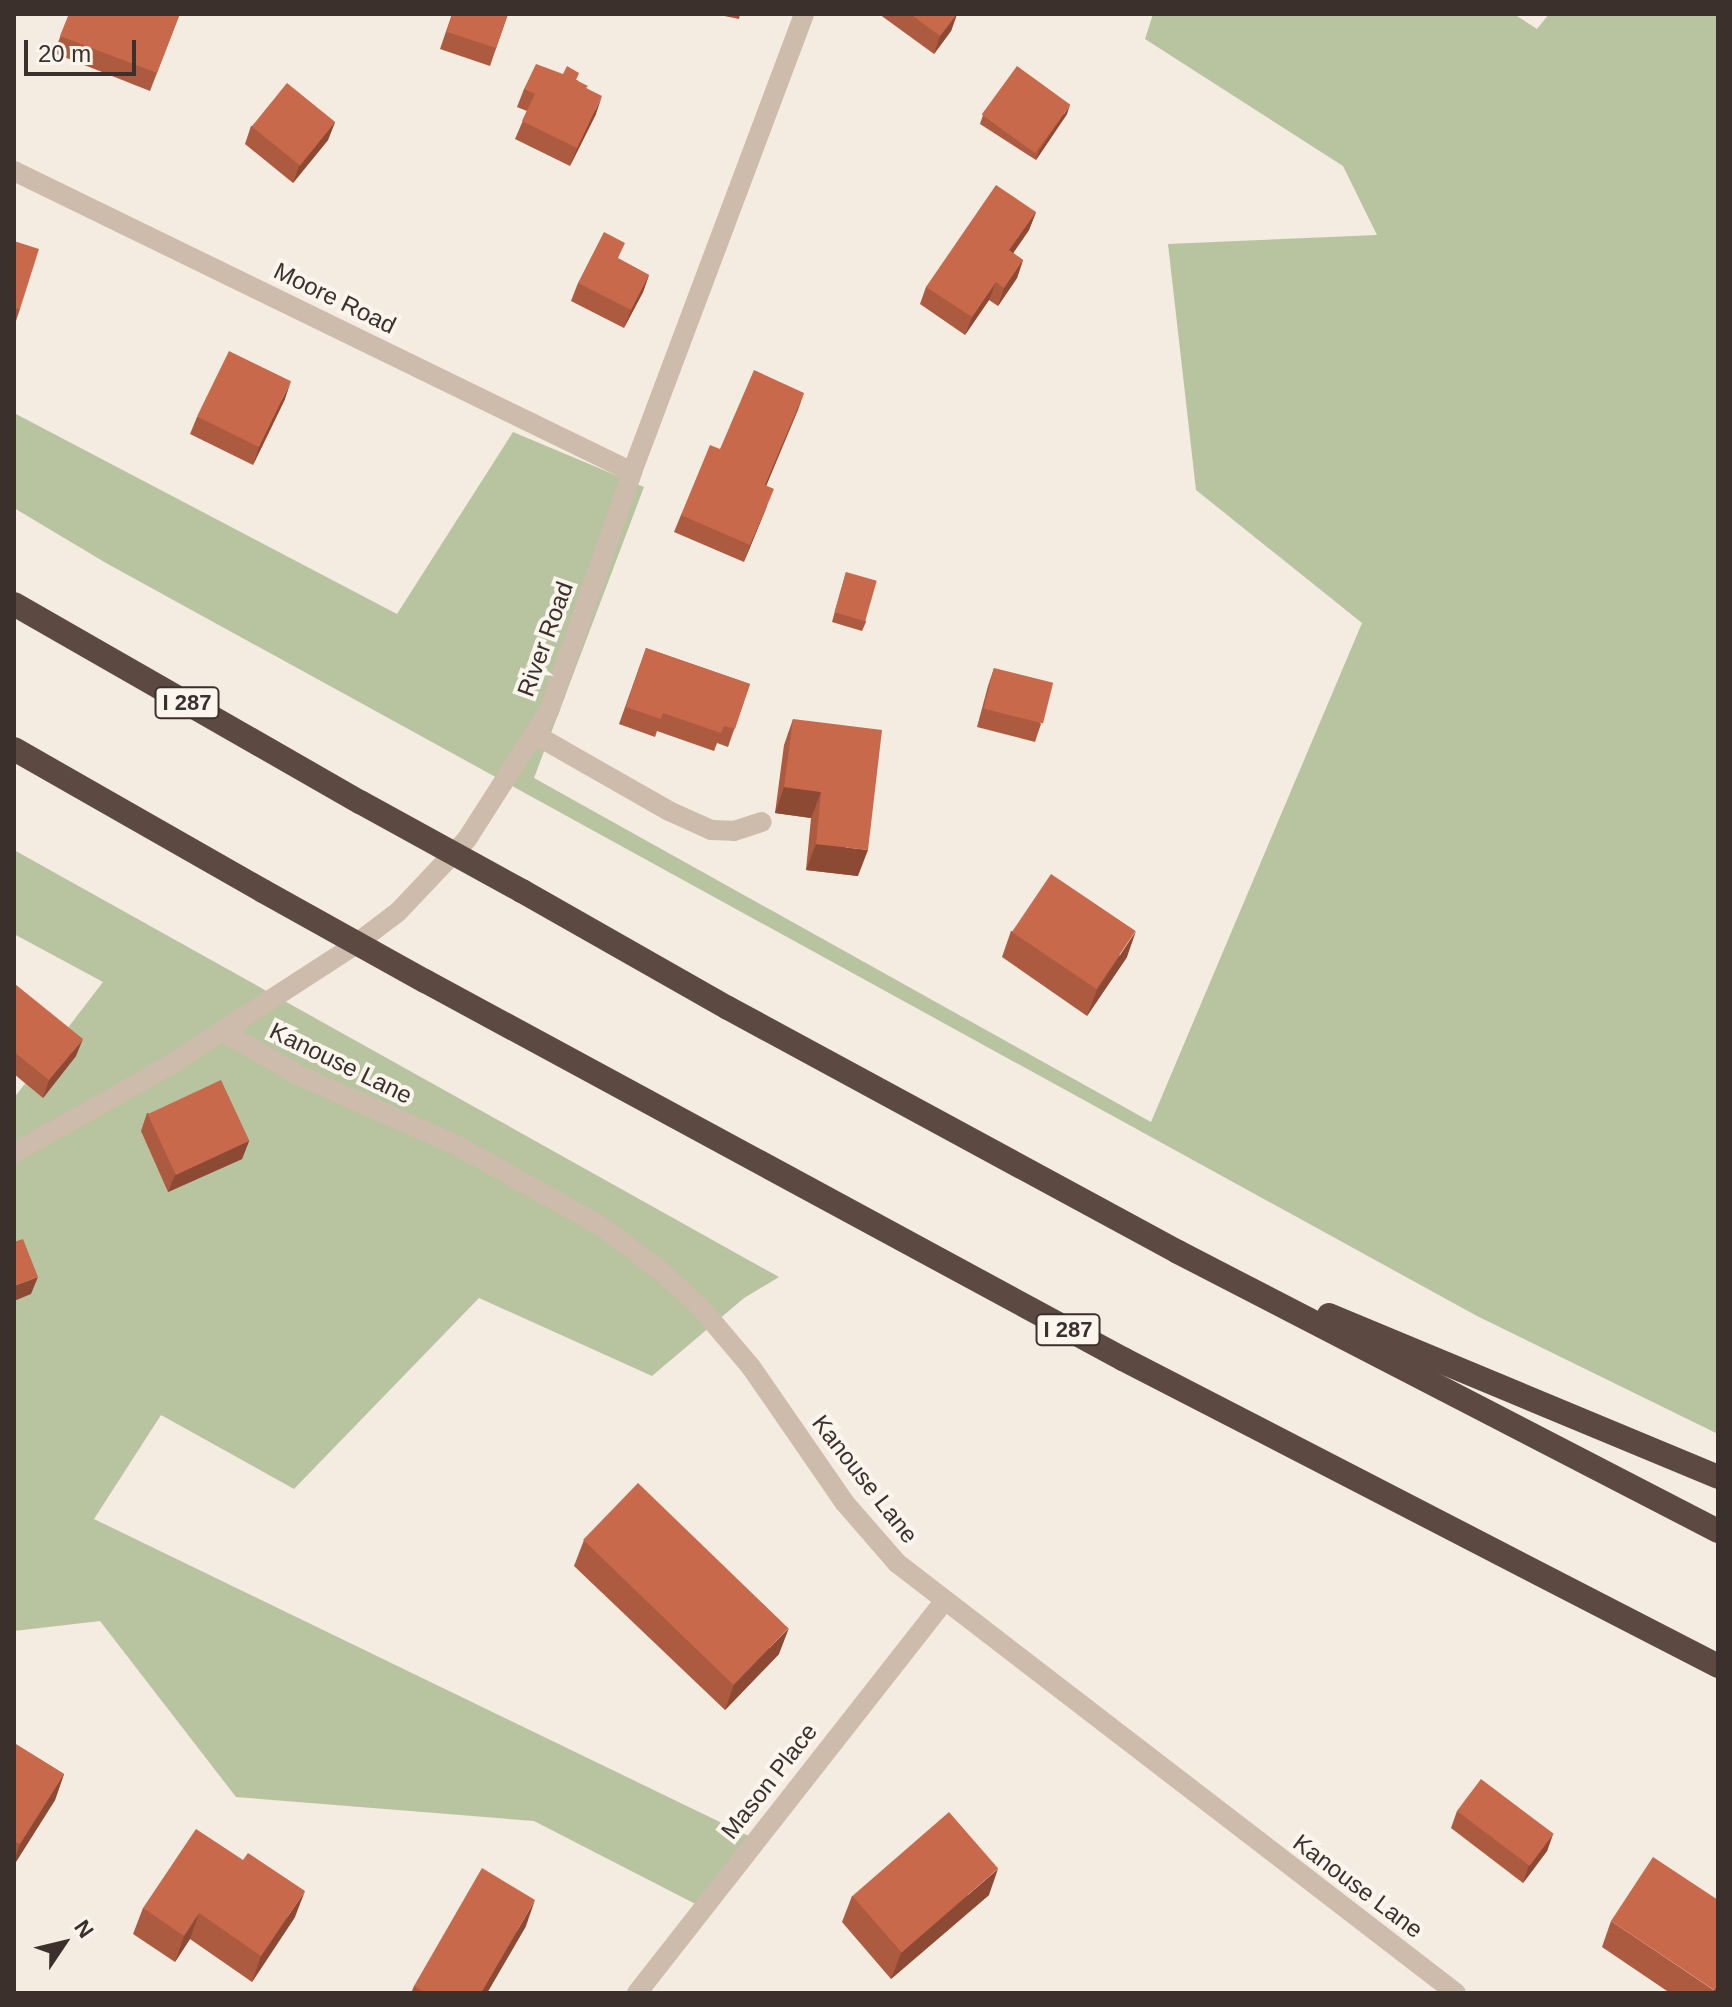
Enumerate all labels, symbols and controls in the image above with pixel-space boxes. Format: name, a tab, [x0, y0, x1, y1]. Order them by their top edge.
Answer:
scale bar	[28, 24, 140, 74]
text: 20 m	[38, 40, 91, 67]
street label: Moore Road	[269, 256, 401, 340]
street label: River Road	[511, 578, 579, 700]
road number: I 287	[153, 685, 221, 721]
street label: Kanouse Lane	[265, 1016, 417, 1110]
road number: I 287	[1034, 1312, 1102, 1348]
street label: Kanouse Lane	[806, 1409, 924, 1549]
street label: Mason Place	[715, 1717, 823, 1845]
street label: Kanouse Lane	[1288, 1828, 1428, 1944]
north arrow	[24, 1903, 104, 1983]
text: N	[69, 1915, 99, 1943]

